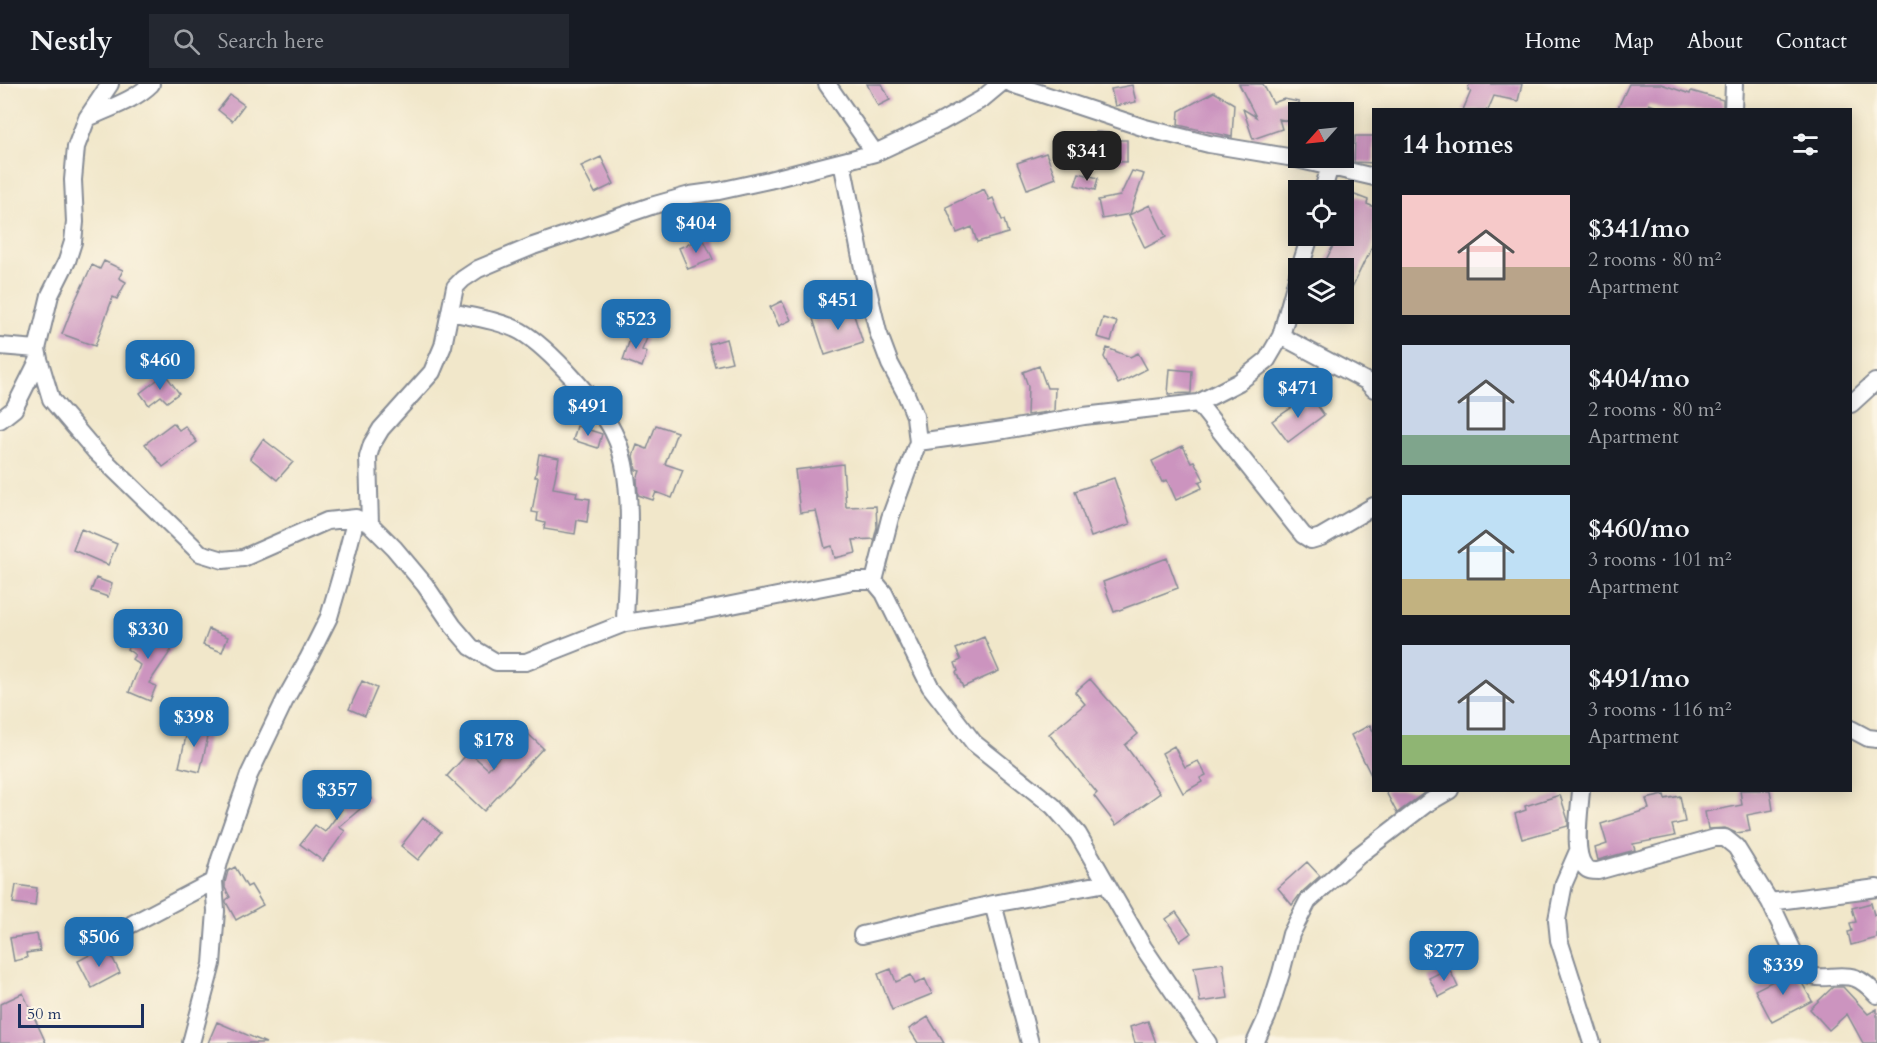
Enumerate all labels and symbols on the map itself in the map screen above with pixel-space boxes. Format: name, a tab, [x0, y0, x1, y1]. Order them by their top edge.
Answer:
north arrow	[1288, 102, 1354, 168]
pin: $341	[1051, 131, 1123, 182]
pin: $404	[660, 203, 732, 254]
pin: $451	[802, 280, 874, 331]
pin: $523	[600, 299, 672, 350]
pin: $460	[124, 340, 196, 391]
pin: $471	[1262, 368, 1334, 419]
pin: $491	[552, 386, 624, 437]
pin: $330	[112, 609, 184, 660]
pin: $398	[158, 697, 230, 748]
pin: $178	[458, 720, 530, 771]
pin: $357	[301, 770, 373, 821]
pin: $506	[63, 917, 135, 968]
pin: $277	[1408, 931, 1480, 982]
pin: $339	[1747, 945, 1819, 996]
scale bar	[18, 1001, 144, 1028]

